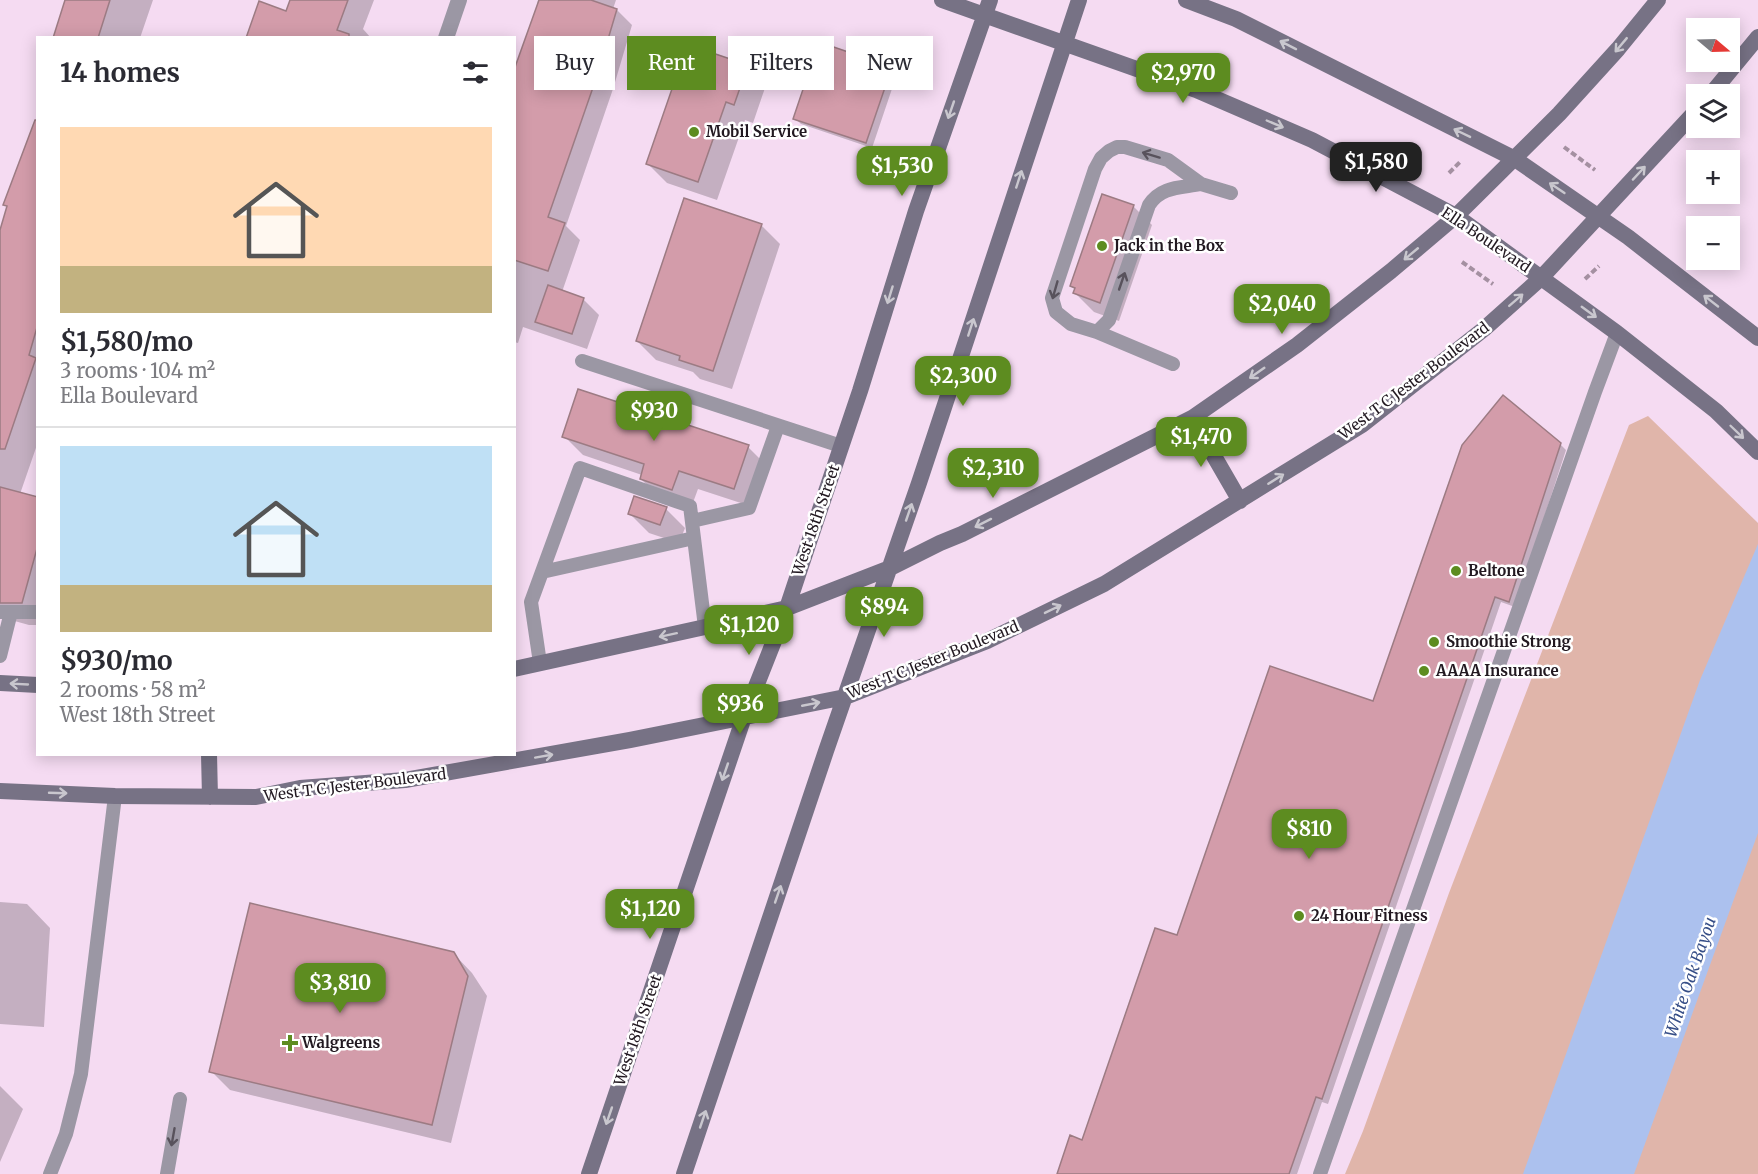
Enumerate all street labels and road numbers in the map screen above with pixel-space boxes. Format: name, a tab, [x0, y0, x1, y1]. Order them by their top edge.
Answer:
street label: Ella Boulevard	[1438, 203, 1534, 276]
street label: West T C Jester Boulevard	[1334, 318, 1493, 444]
street label: West 18th Street	[787, 462, 844, 579]
street label: West T C Jester Boulevard	[843, 616, 1021, 703]
street label: West T C Jester Boulevard	[262, 764, 447, 805]
street label: West 18th Street	[609, 972, 666, 1089]

